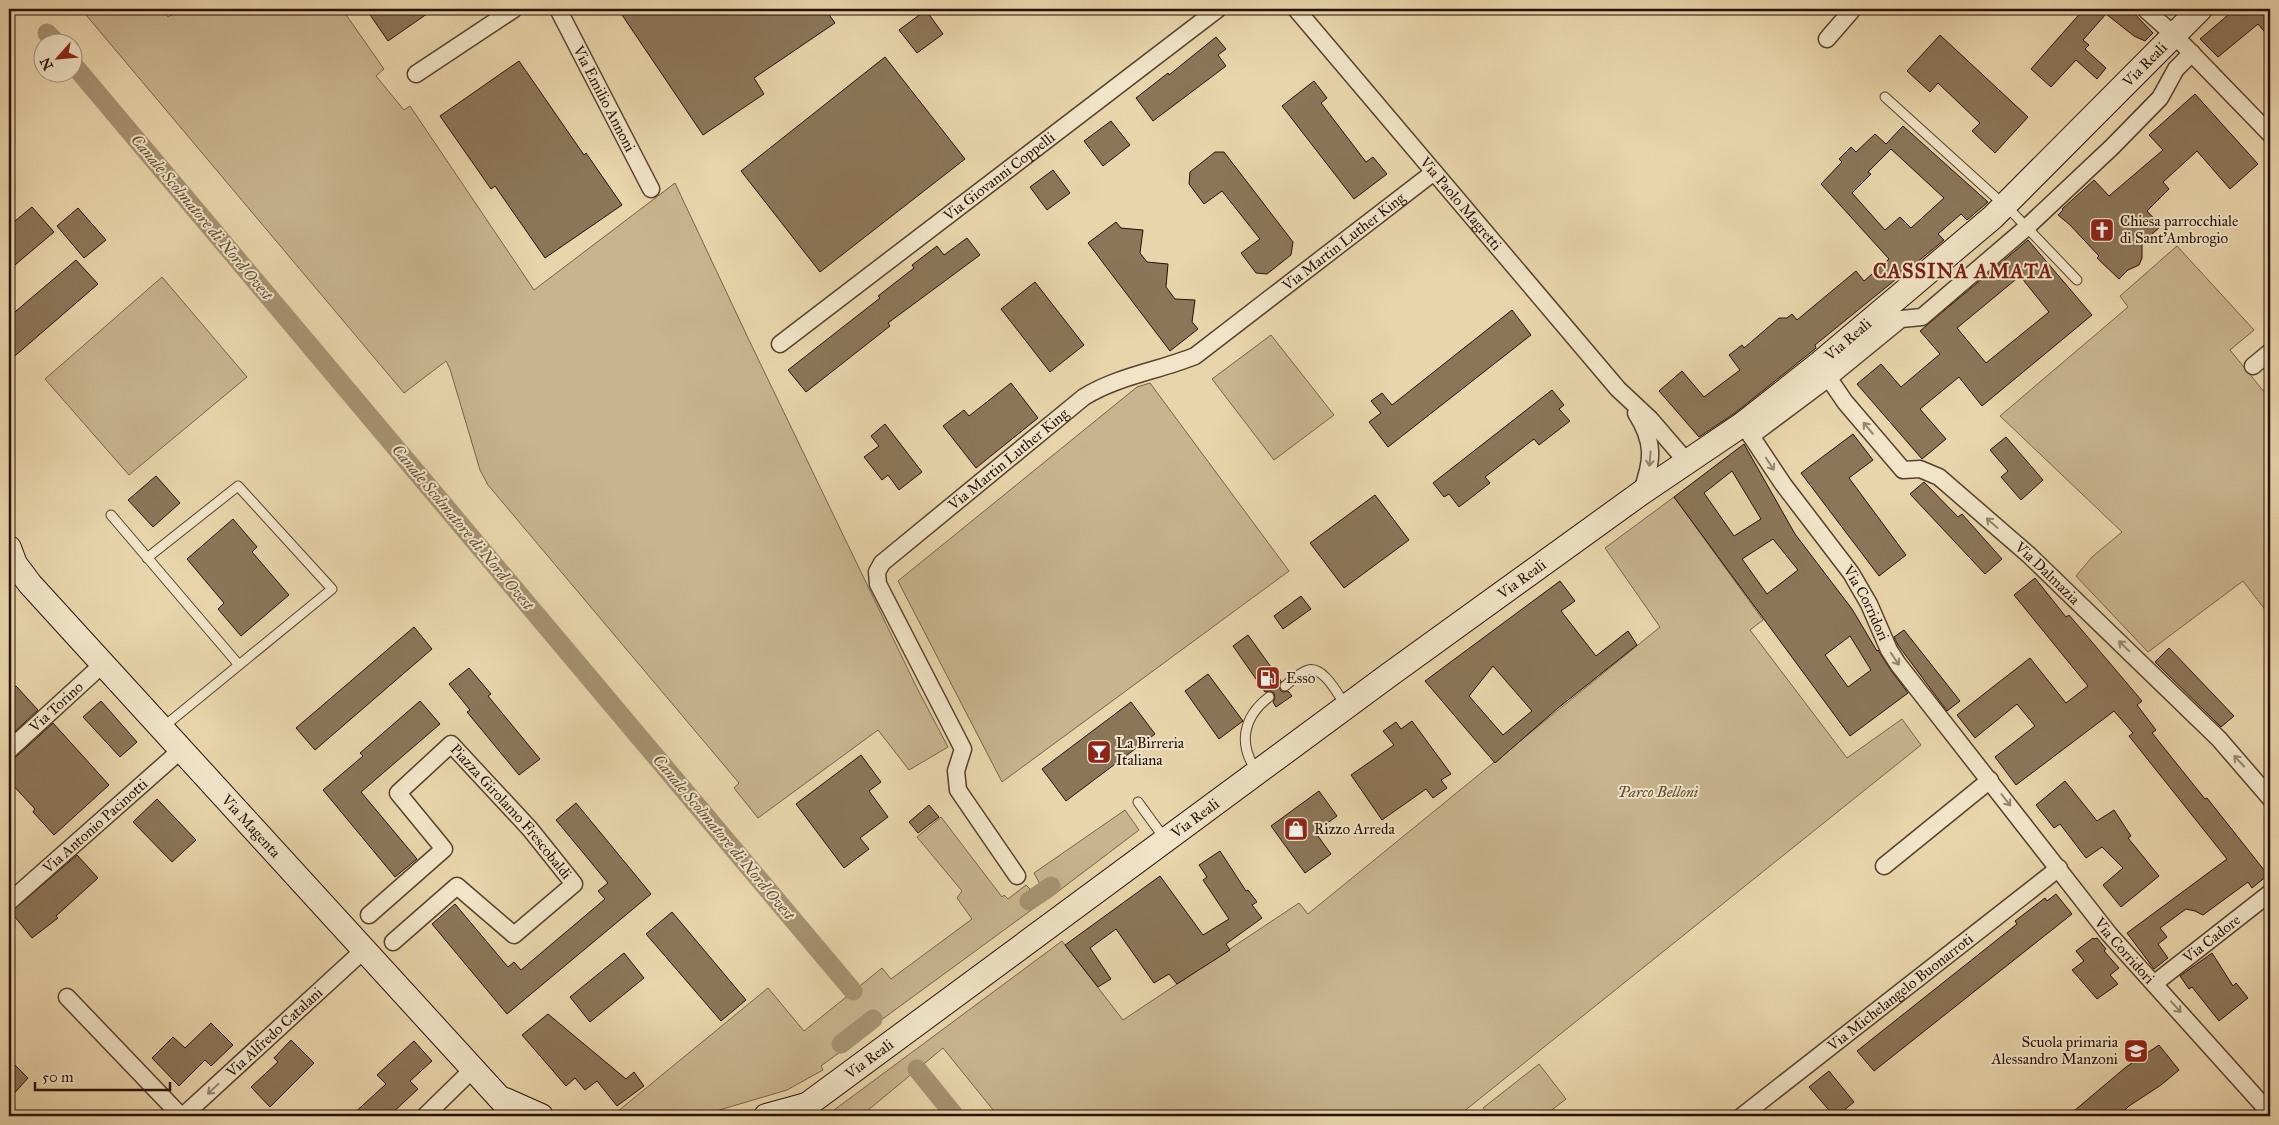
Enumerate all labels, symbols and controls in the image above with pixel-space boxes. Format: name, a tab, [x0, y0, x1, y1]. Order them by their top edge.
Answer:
north arrow	[32, 32, 82, 82]
street label: Via Reali	[2118, 39, 2171, 91]
street label: Via Emilio Annoni	[569, 42, 639, 155]
text: N	[37, 54, 57, 73]
street label: Via Giovanni Coppelli	[939, 128, 1058, 225]
water label: Canale Scolmatore di Nord Ovest	[127, 130, 277, 304]
street label: Via Paolo Magretti	[1416, 152, 1505, 254]
street label: Via Martin Luther King	[1278, 188, 1409, 295]
place label: Chiesa parrocchiale di Sant'Ambrogio	[2120, 212, 2238, 247]
church icon: Chiesa parrocchiale di Sant'Ambrogio	[2089, 217, 2115, 243]
district label: CASSINA AMATA	[1873, 259, 2053, 283]
street label: Via Reali	[1820, 315, 1875, 365]
street label: Via Martin Luther King	[944, 404, 1073, 514]
one-way arrow	[1862, 422, 1874, 435]
water label: Canale Scolmatore di Nord Ovest	[388, 440, 538, 614]
one-way arrow	[1645, 451, 1654, 467]
one-way arrow	[1766, 456, 1776, 470]
one-way arrow	[1986, 518, 1999, 529]
street label: Via Dalmazia	[2011, 537, 2084, 609]
street label: Via Reali	[1493, 556, 1550, 603]
street label: Via Corridori	[1839, 561, 1893, 644]
one-way arrow	[2118, 641, 2130, 653]
one-way arrow	[1890, 652, 1900, 666]
fuel station icon: Esso	[1255, 665, 1281, 691]
place label: Esso	[1286, 669, 1316, 687]
street label: Via Torino	[25, 678, 87, 737]
place label: La Birreria Italiana	[1116, 734, 1185, 769]
bar icon: La Birreria Italiana	[1086, 739, 1112, 765]
street label: Piazza Girolamo Frescobaldi	[447, 740, 576, 883]
water label: Canale Scolmatore di Nord Ovest	[649, 750, 799, 924]
one-way arrow	[2233, 754, 2245, 767]
street label: Via Antonio Pacinotti	[38, 775, 151, 878]
park label: Parco Belloni	[1618, 783, 1699, 801]
street label: Via Magenta	[217, 790, 285, 862]
one-way arrow	[2001, 793, 2012, 806]
street label: Via Reali	[1167, 795, 1223, 843]
shop icon: Rizzo Arreda	[1283, 816, 1309, 842]
place label: Rizzo Arreda	[1314, 820, 1395, 838]
street label: Via Cadore	[2179, 911, 2244, 967]
street label: Via Corridori	[2090, 913, 2158, 987]
street label: Via Michelangelo Buonarroti	[1823, 930, 1977, 1055]
street label: Via Alfredo Catalani	[222, 983, 326, 1082]
one-way arrow	[2170, 1000, 2182, 1013]
place label: Scuola primaria Alessandro Manzoni	[1991, 1033, 2119, 1068]
street label: Via Reali	[841, 1035, 897, 1083]
school or university icon: Scuola primaria Alessandro Manzoni	[2123, 1038, 2149, 1064]
scale bar	[35, 1060, 170, 1092]
text: 50 m	[42, 1068, 74, 1086]
one-way arrow	[207, 1083, 220, 1095]

